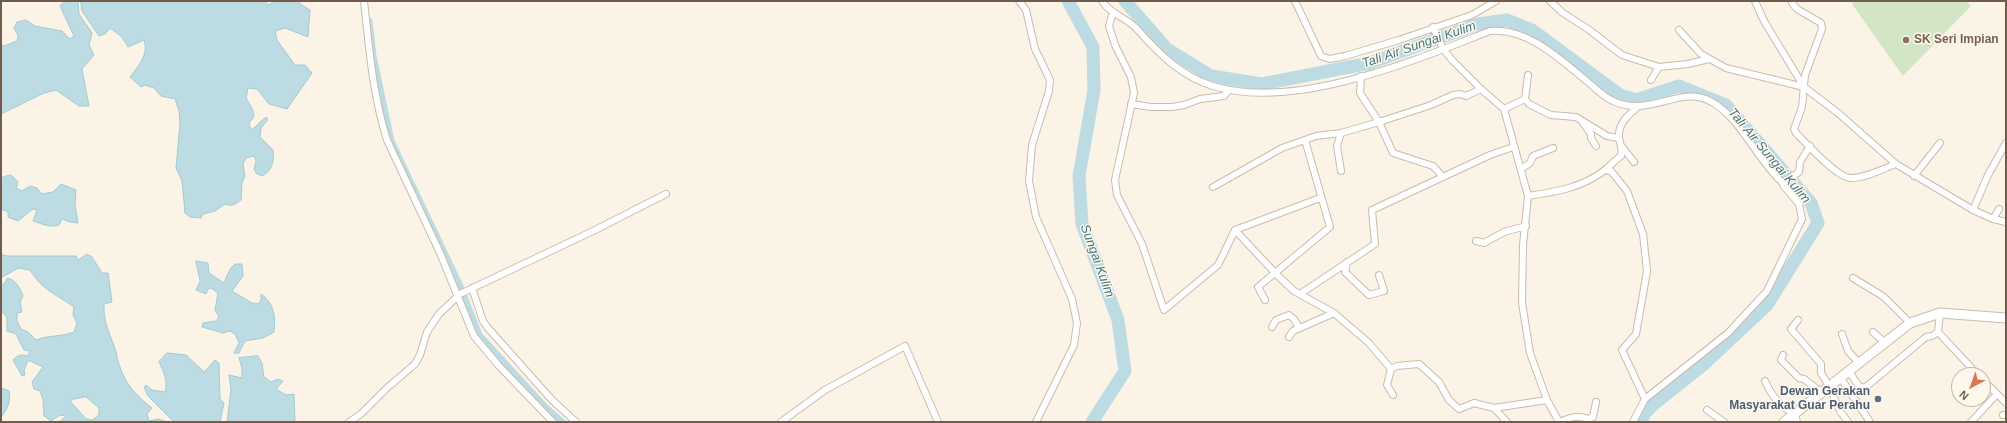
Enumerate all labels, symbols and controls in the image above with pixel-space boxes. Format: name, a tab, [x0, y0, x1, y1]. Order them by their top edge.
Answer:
water label: Tali Air Sungai Kulim	[1360, 18, 1478, 72]
place label: SK Seri Impian	[1914, 33, 1999, 47]
marker: SK Seri Impian	[1901, 35, 1911, 45]
water label: Tali Air Sungai Kulim	[1725, 105, 1813, 207]
water label: Sungai Kulim	[1077, 222, 1117, 300]
north arrow	[1951, 367, 1991, 407]
place label: Dewan Gerakan Masyarakat Guar Perahu	[1729, 385, 1870, 413]
text: N	[1957, 388, 1971, 402]
marker: Dewan Gerakan Masyarakat Guar Perahu	[1873, 394, 1883, 404]

